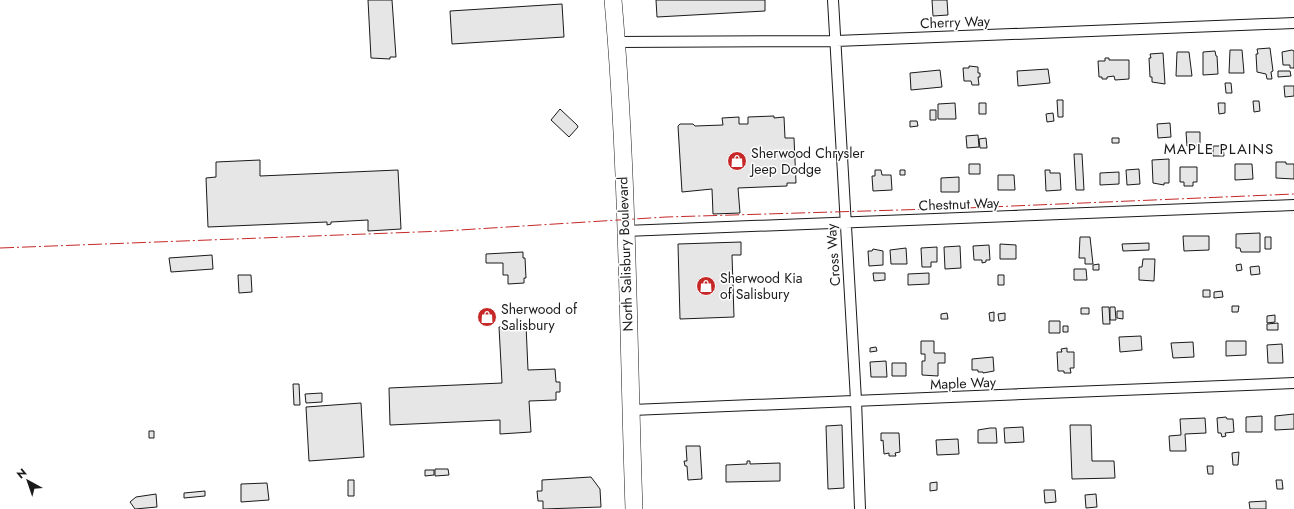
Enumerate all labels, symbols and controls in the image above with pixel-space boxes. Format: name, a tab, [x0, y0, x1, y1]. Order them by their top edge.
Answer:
street label: Cherry Way	[920, 11, 991, 33]
district label: MAPLE PLAINS	[1164, 138, 1274, 160]
place label: Sherwood Chrysler Jeep Dodge	[749, 143, 865, 179]
shop icon: Sherwood Chrysler Jeep Dodge	[726, 150, 748, 172]
street label: North Salisbury Boulevard	[612, 176, 638, 332]
street label: Chestnut Way	[918, 193, 1001, 215]
street label: Cross Way	[821, 222, 845, 287]
place label: Sherwood Kia of Salisbury	[720, 268, 803, 304]
shop icon: Sherwood Kia of Salisbury	[695, 275, 717, 297]
place label: Sherwood of Salisbury	[501, 299, 578, 335]
shop icon: Sherwood of Salisbury	[476, 306, 498, 328]
street label: Maple Way	[930, 372, 997, 394]
north arrow	[8, 461, 48, 501]
text: N	[13, 464, 30, 482]

